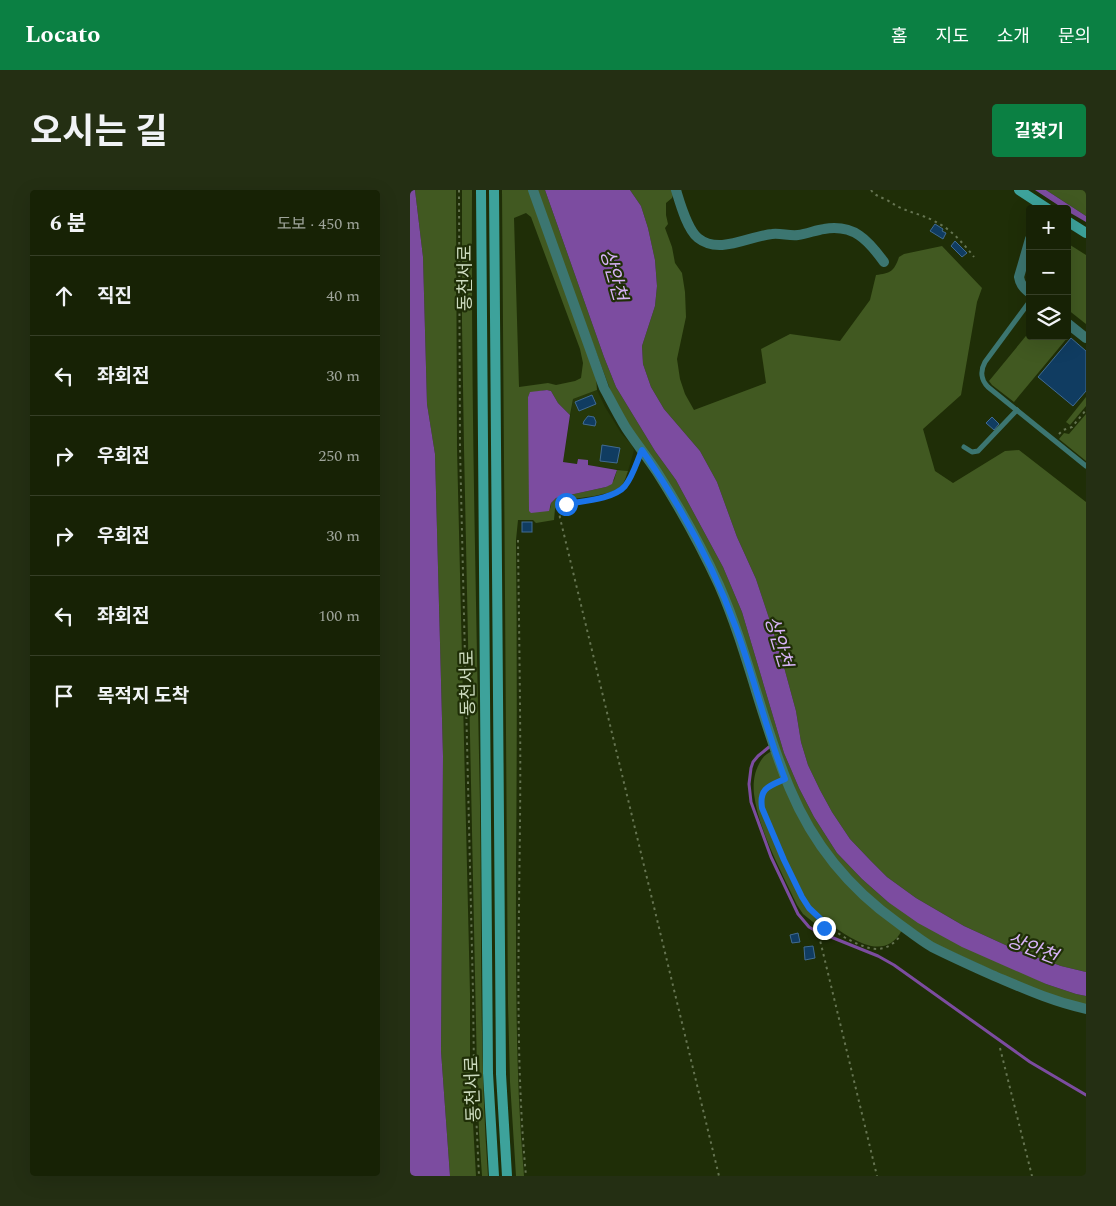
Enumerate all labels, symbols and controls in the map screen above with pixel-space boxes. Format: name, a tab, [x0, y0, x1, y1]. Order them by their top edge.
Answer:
text: Locato	[25, 17, 100, 53]
text: 홈	[891, 23, 908, 50]
text: 지도	[936, 23, 969, 50]
text: 소개	[997, 23, 1030, 50]
text: 문의	[1058, 23, 1091, 50]
button: 길찾기	[992, 104, 1086, 157]
text: 오시는 길	[30, 106, 168, 159]
map controls	[1026, 205, 1071, 340]
button: +	[1026, 205, 1071, 250]
text: 6 분	[50, 208, 86, 240]
text: 도보 · 450 m	[277, 212, 360, 236]
street label: 동천서로	[452, 245, 479, 311]
water label: 상안천	[592, 246, 635, 306]
button: −	[1026, 250, 1071, 295]
icon: ahead	[50, 282, 78, 310]
text: 직진	[97, 282, 132, 311]
text: 40 m	[326, 284, 360, 308]
button: layers	[1026, 295, 1071, 340]
icon: left	[50, 362, 78, 390]
text: 좌회전	[97, 362, 149, 391]
text: 30 m	[326, 364, 360, 388]
icon: right	[50, 442, 78, 470]
text: 우회전	[97, 442, 149, 471]
text: 250 m	[318, 444, 360, 468]
route start	[555, 493, 578, 516]
icon: right	[50, 522, 78, 550]
text: 우회전	[97, 522, 149, 551]
text: 30 m	[326, 524, 360, 548]
icon: left	[50, 602, 78, 630]
text: 좌회전	[97, 602, 149, 631]
text: 100 m	[318, 604, 360, 628]
water label: 상안천	[756, 613, 800, 673]
street label: 동천서로	[454, 650, 482, 716]
icon: arrive	[50, 682, 78, 710]
text: 목적지 도착	[97, 682, 189, 711]
route end	[813, 917, 836, 940]
water label: 상안천	[1002, 926, 1063, 972]
street label: 동천서로	[458, 1055, 488, 1123]

